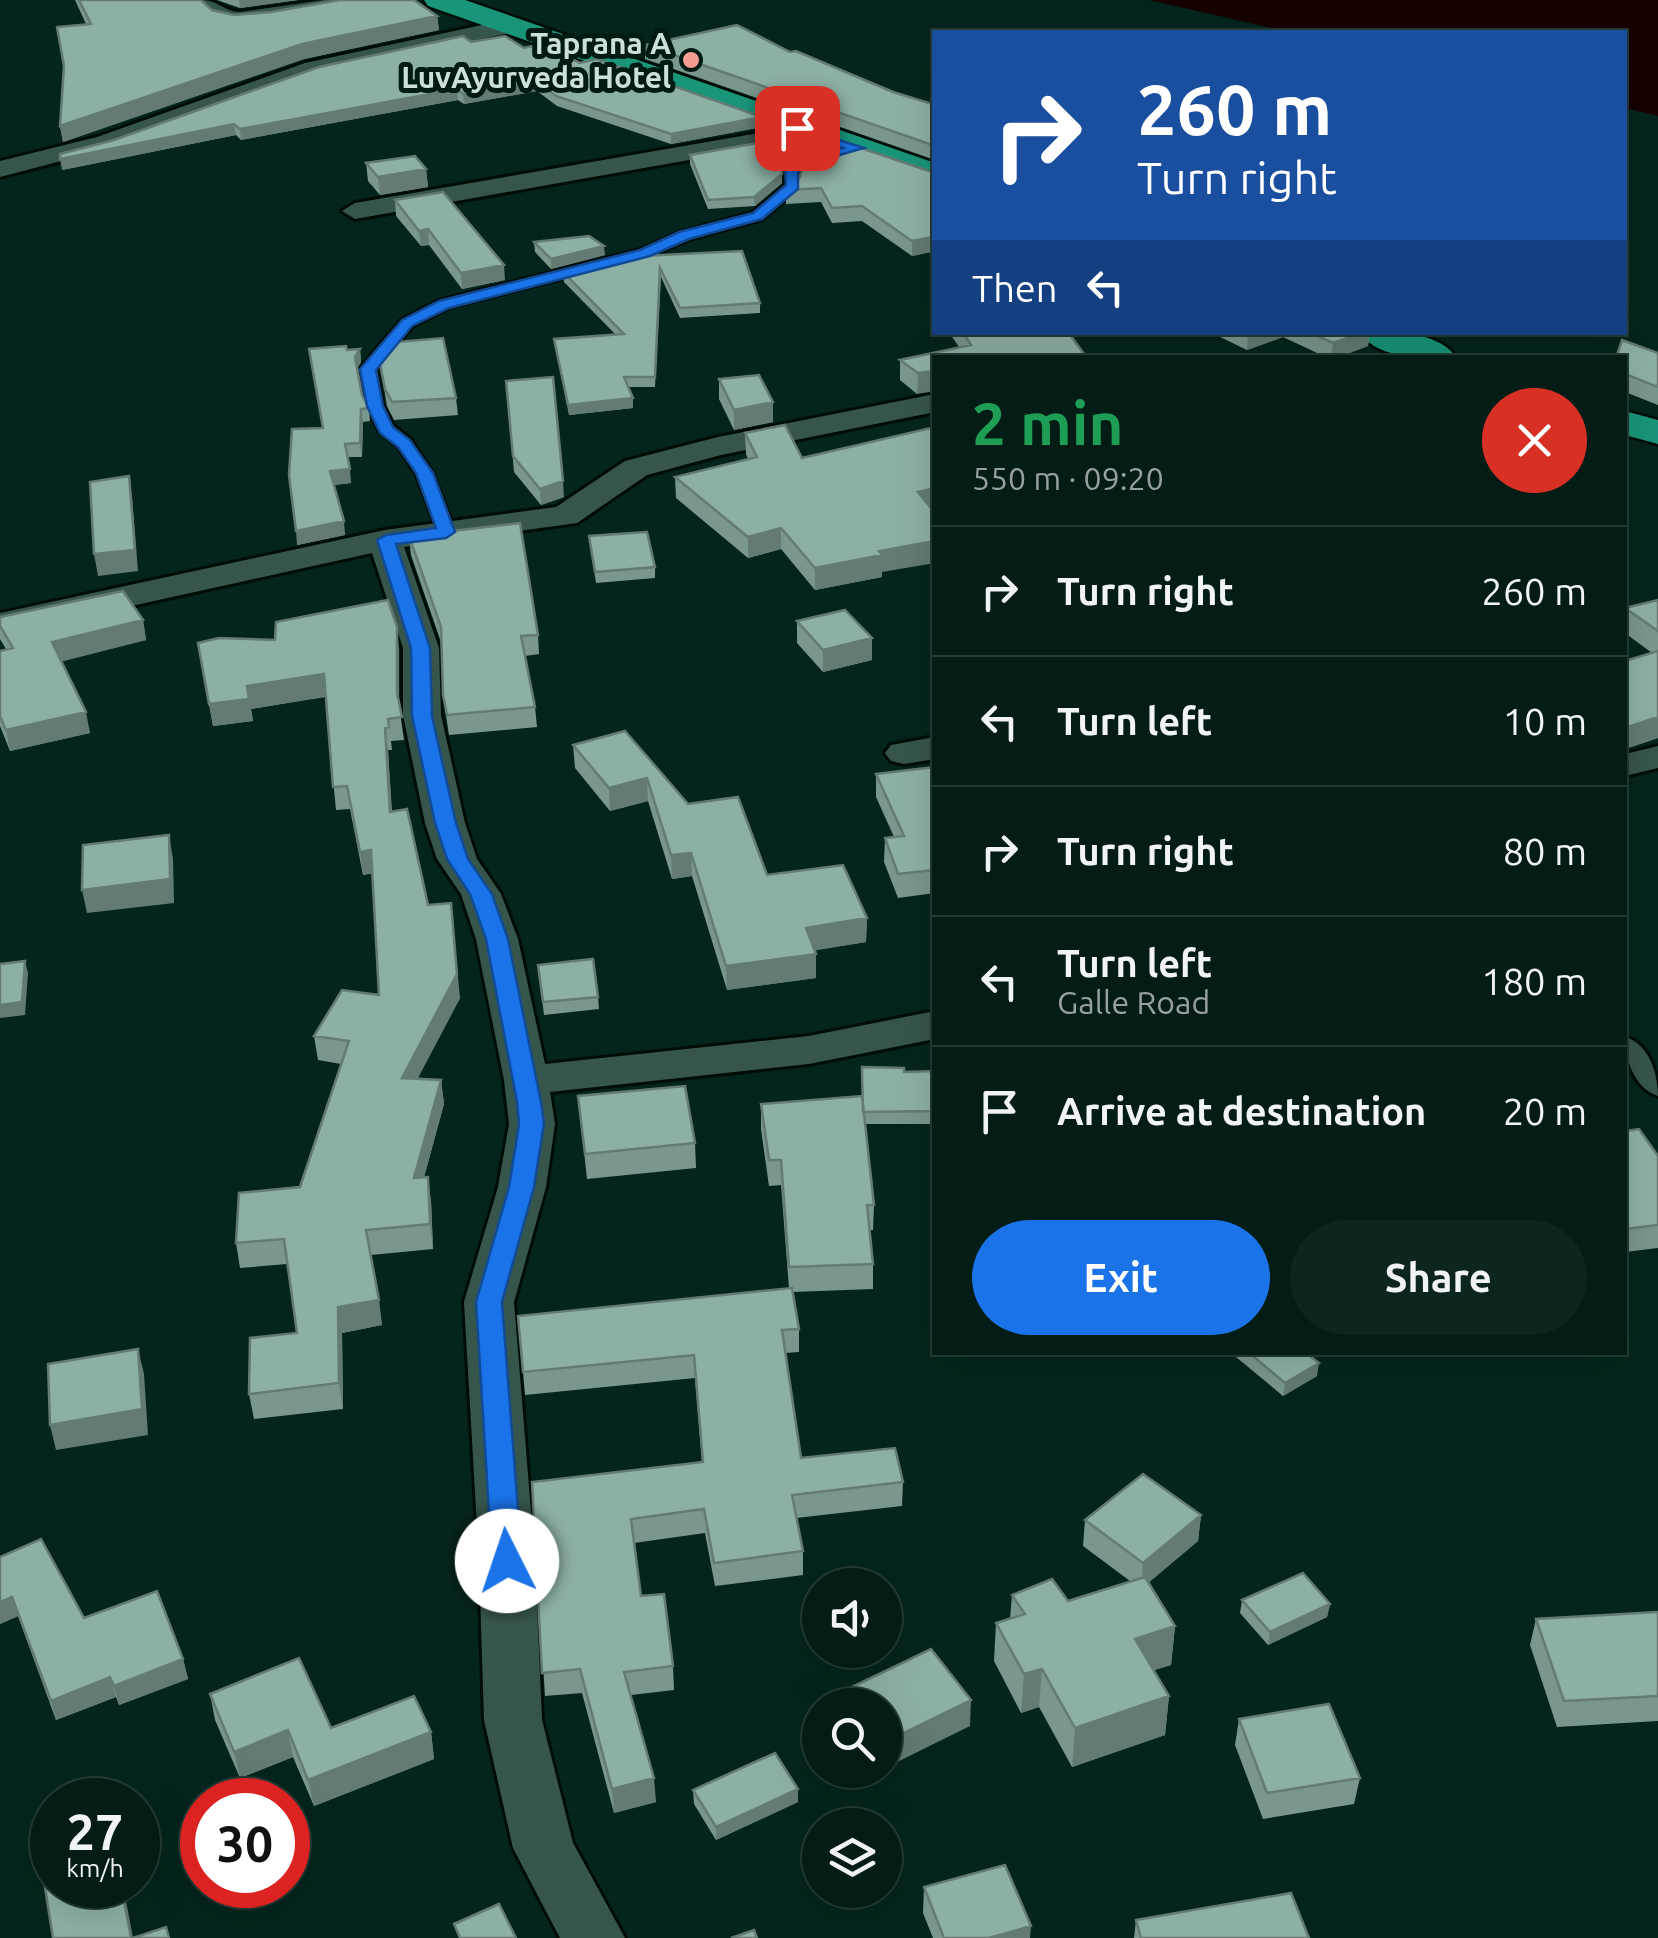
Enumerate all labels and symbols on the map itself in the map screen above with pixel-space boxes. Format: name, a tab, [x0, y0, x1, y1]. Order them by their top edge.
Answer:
place label: Taprana A LuvAyurveda Hotel	[401, 26, 671, 94]
marker: Taprana A LuvAyurveda Hotel	[680, 49, 702, 71]
pin	[755, 86, 840, 171]
position arrow	[455, 1509, 559, 1613]
speed limit sign: 30	[180, 1778, 310, 1908]

